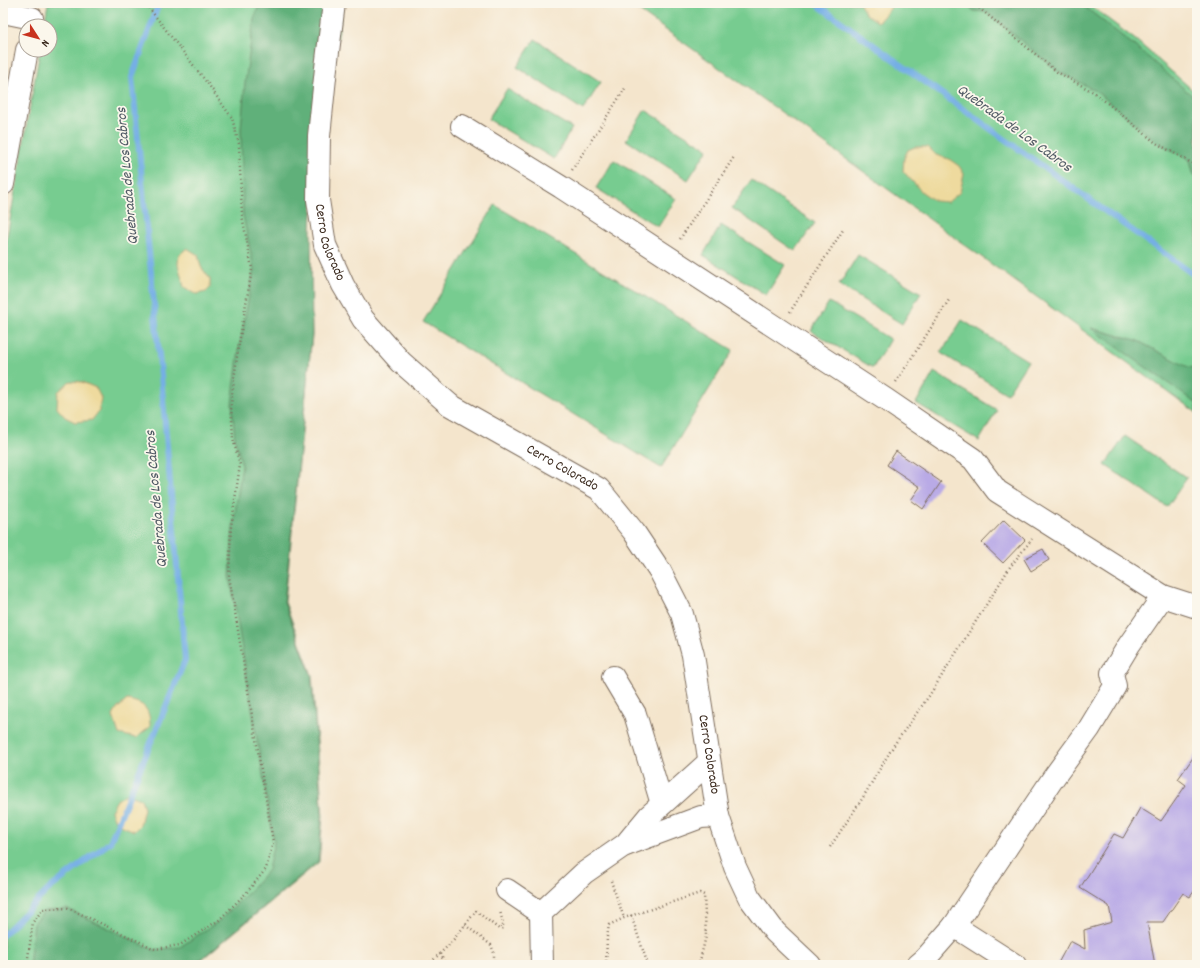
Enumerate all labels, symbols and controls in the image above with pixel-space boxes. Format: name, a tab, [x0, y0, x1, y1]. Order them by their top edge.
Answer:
north arrow	[18, 18, 58, 58]
text: N	[36, 36, 53, 50]
water label: Quebrada de Los Cabros	[952, 80, 1077, 179]
water label: Quebrada de Los Cabros	[111, 106, 145, 245]
street label: Cerro Colorado	[309, 202, 350, 284]
water label: Quebrada de Los Cabros	[140, 429, 174, 568]
street label: Cerro Colorado	[522, 440, 602, 497]
street label: Cerro Colorado	[692, 713, 724, 796]

